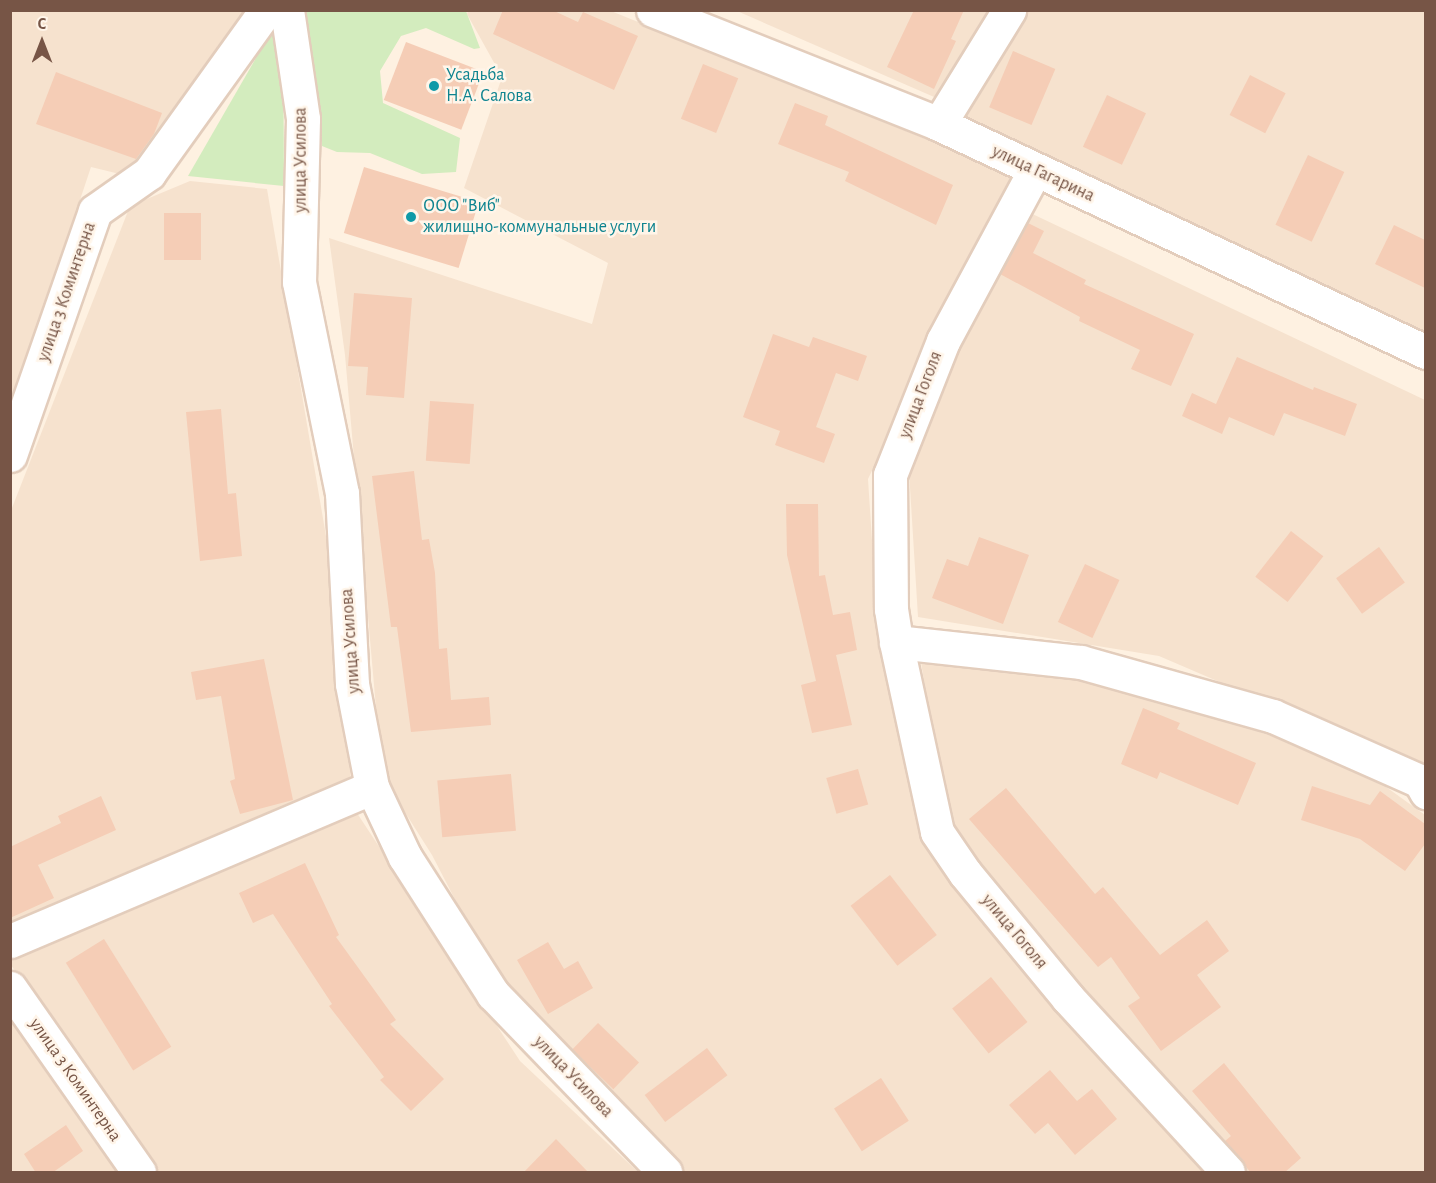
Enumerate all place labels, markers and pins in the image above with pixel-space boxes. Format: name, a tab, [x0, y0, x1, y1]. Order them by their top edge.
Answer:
place label: Усадьба Н.А. Салова	[446, 65, 532, 107]
marker: Усадьба Н.А. Салова	[427, 79, 441, 93]
place label: ООО "Виб" жилищно-коммунальные услуги	[423, 196, 656, 238]
marker: ООО "Виб" жилищно-коммунальные услуги	[404, 210, 418, 224]

